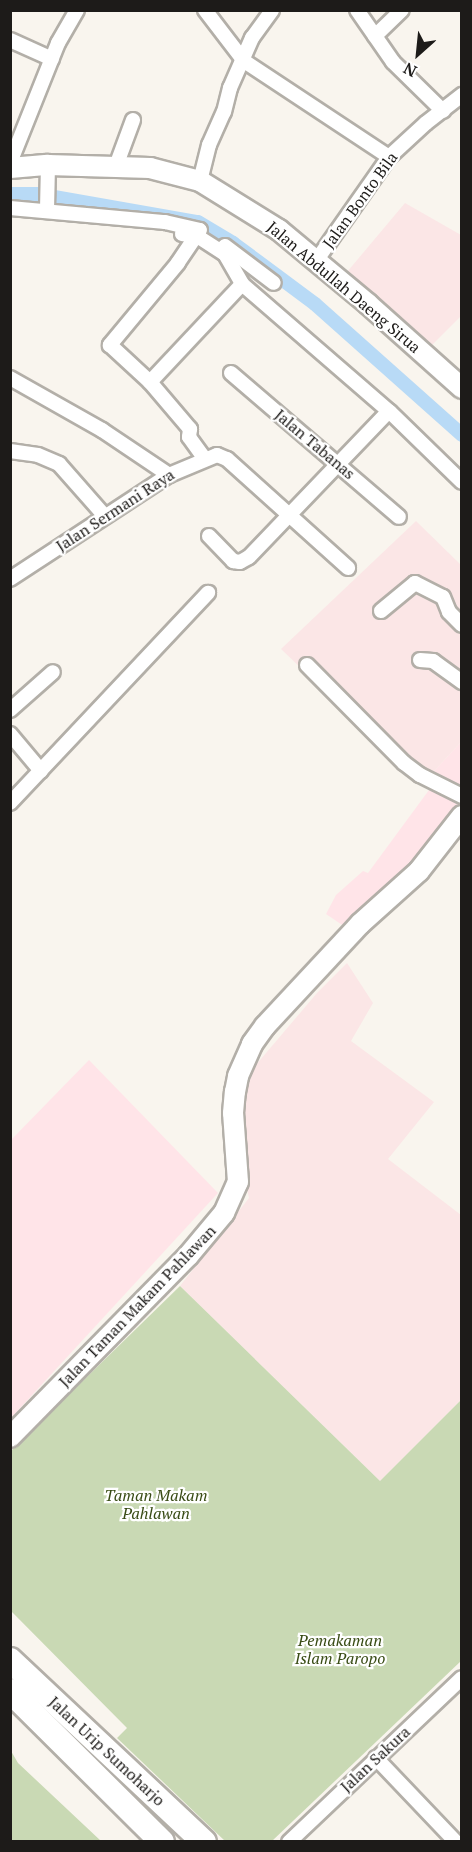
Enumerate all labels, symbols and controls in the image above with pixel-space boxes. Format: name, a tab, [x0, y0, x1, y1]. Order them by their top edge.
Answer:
north arrow	[388, 24, 448, 84]
text: N	[399, 57, 420, 83]
street label: Jalan Bonto Bila	[319, 148, 401, 252]
street label: Jalan Abdullah Daeng Sirua	[263, 217, 425, 357]
street label: Jalan Tabanas	[271, 405, 359, 483]
street label: Jalan Sermani Raya	[52, 465, 178, 555]
street label: Jalan Taman Makam Pahlawan	[54, 1221, 220, 1391]
park label: Taman Makam Pahlawan	[105, 1485, 207, 1523]
park label: Pemakaman Islam Paropo	[295, 1630, 385, 1668]
street label: Jalan Urip Sumoharjo	[45, 1692, 169, 1810]
street label: Jalan Sakura	[336, 1722, 414, 1796]

